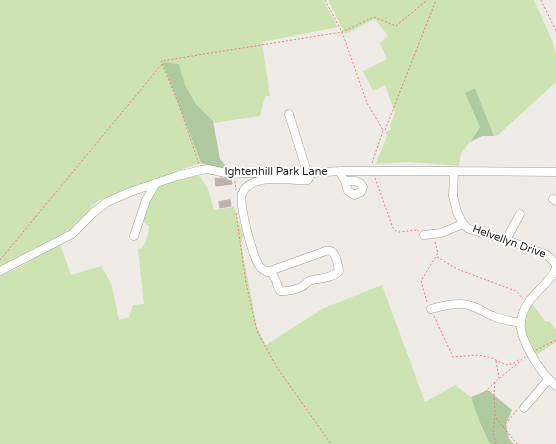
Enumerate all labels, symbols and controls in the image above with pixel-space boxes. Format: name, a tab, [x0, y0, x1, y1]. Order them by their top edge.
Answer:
street label: Ightenhill Park Lane	[224, 165, 328, 179]
street label: Helvellyn Drive	[471, 223, 547, 261]

